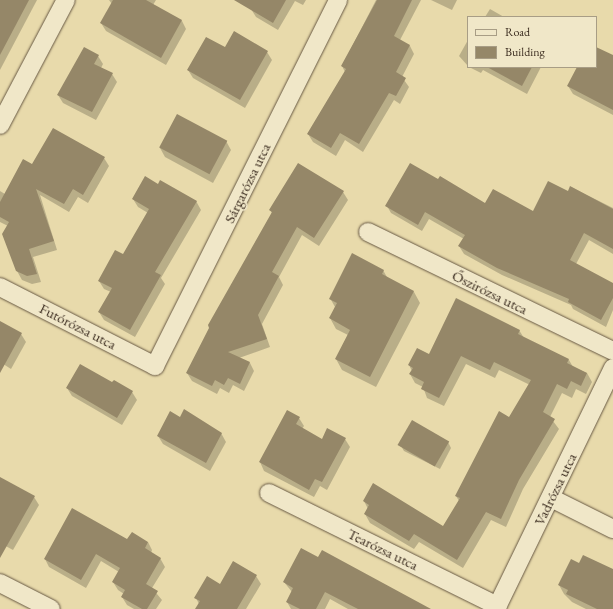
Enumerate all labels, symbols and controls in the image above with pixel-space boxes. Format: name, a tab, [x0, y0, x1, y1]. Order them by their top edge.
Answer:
legend	[467, 16, 597, 68]
text: Road	[505, 24, 530, 40]
text: Building	[505, 44, 545, 60]
street label: Sárgarózsa utca	[220, 140, 274, 226]
street label: Őszirózsa utca	[449, 266, 531, 318]
street label: Futórózsa utca	[37, 299, 119, 353]
street label: Vadrózsa utca	[530, 450, 580, 528]
street label: Tearózsa utca	[345, 524, 421, 574]

